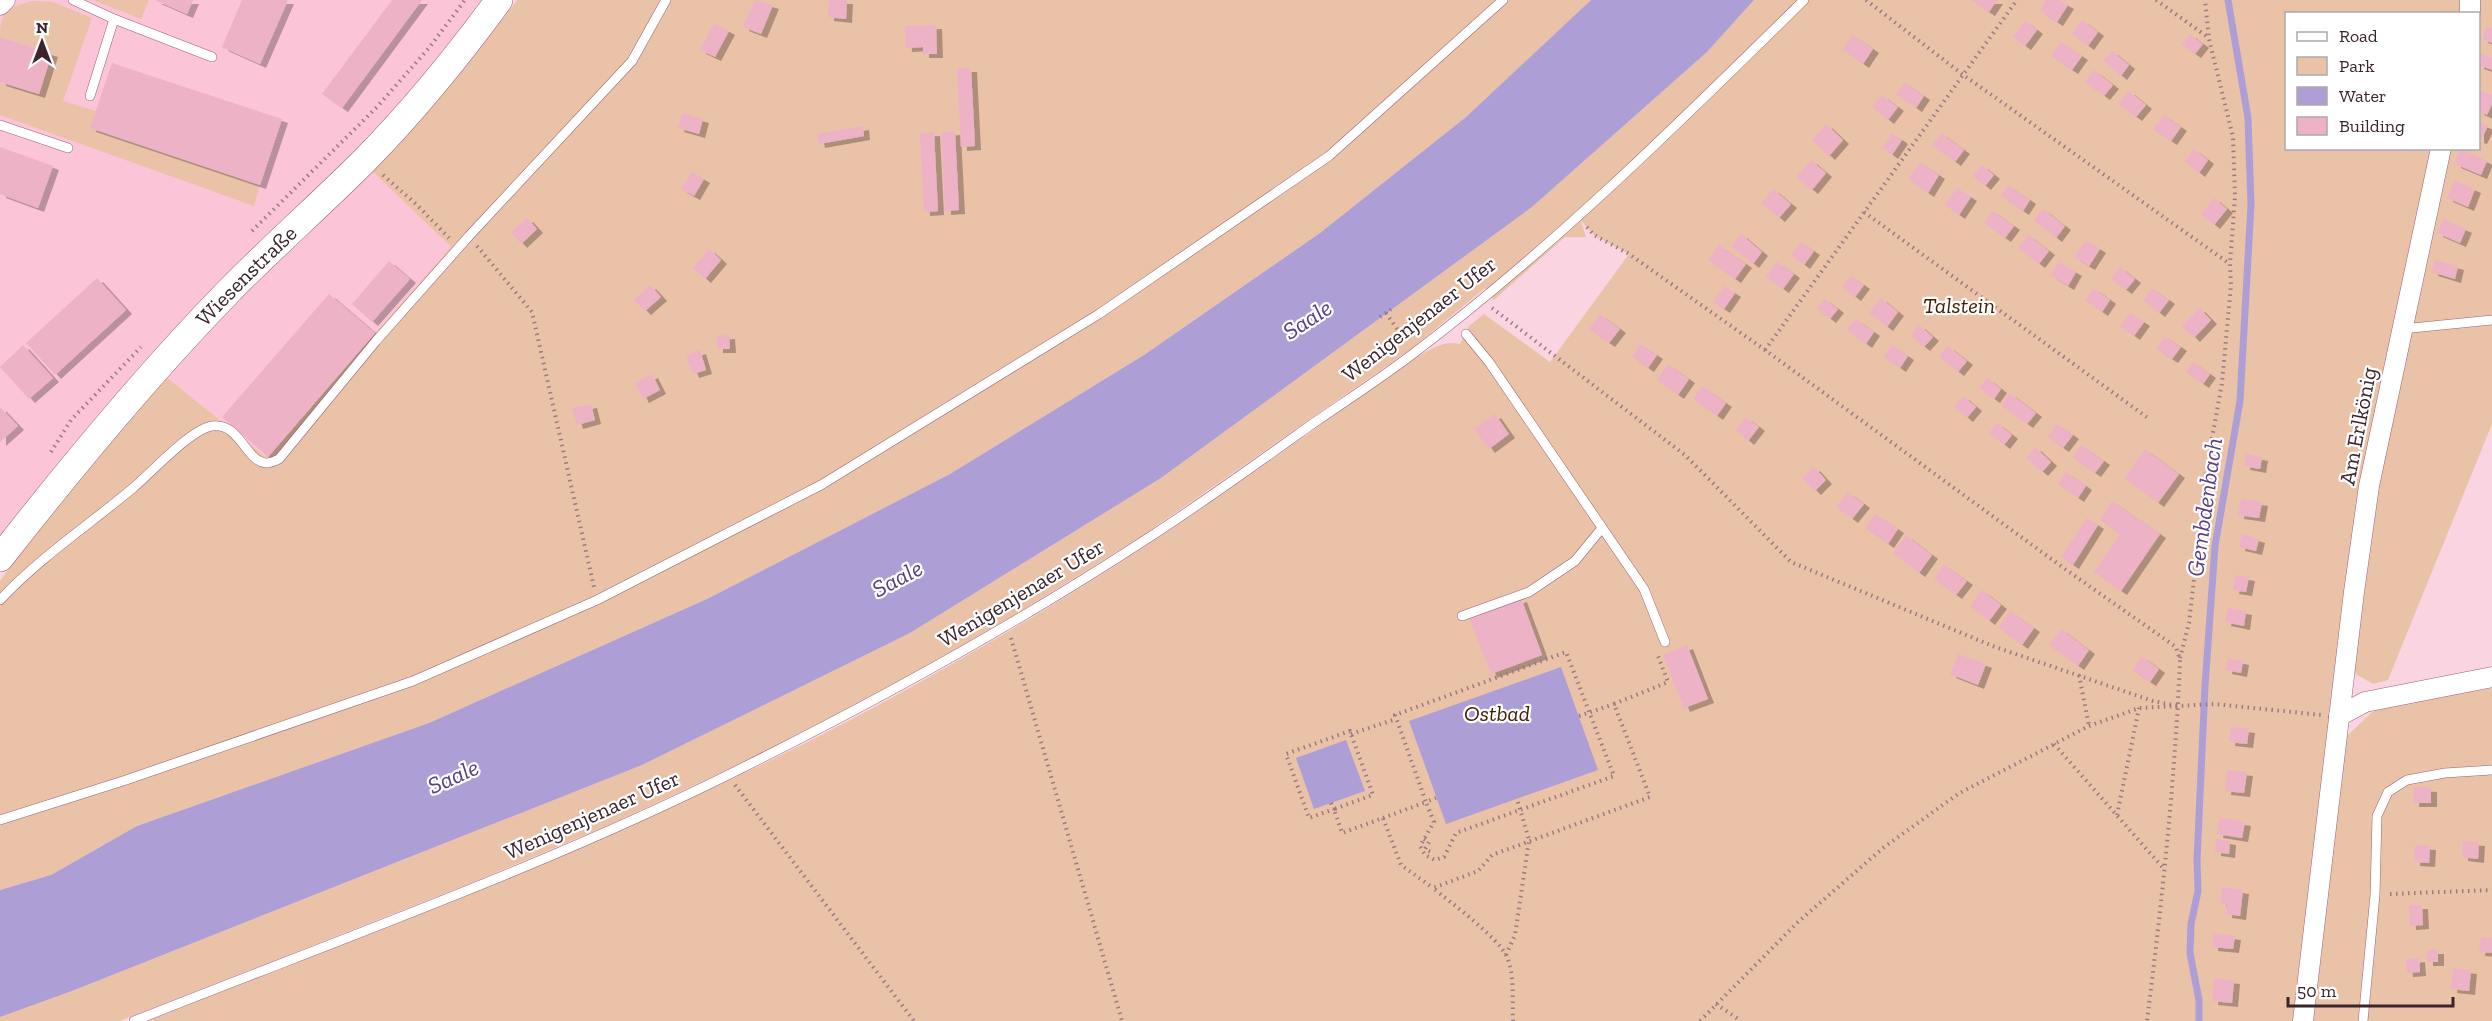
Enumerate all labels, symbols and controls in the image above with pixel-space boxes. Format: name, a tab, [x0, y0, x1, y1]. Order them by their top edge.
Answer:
north arrow	[12, 12, 72, 72]
legend	[2285, 12, 2480, 150]
text: N	[36, 18, 48, 37]
text: Road	[2339, 25, 2378, 47]
text: Park	[2339, 55, 2375, 77]
text: Water	[2339, 85, 2386, 107]
text: Building	[2339, 115, 2405, 137]
street label: Wiesenstraße	[190, 219, 302, 331]
street label: Wenigenjenaer Ufer	[1336, 250, 1502, 388]
water label: Saale	[1277, 292, 1337, 346]
park label: Talstein	[1923, 292, 1995, 319]
street label: Am Erlkönig	[2333, 365, 2383, 487]
water label: Gembdenbach	[2180, 436, 2228, 578]
street label: Wenigenjenaer Ufer	[933, 533, 1109, 653]
water label: Saale	[867, 553, 927, 603]
park label: Ostbad	[1464, 700, 1530, 727]
water label: Saale	[423, 752, 483, 800]
street label: Wenigenjenaer Ufer	[500, 764, 684, 866]
scale bar	[2288, 970, 2453, 1008]
text: 50 m	[2297, 980, 2337, 1002]

